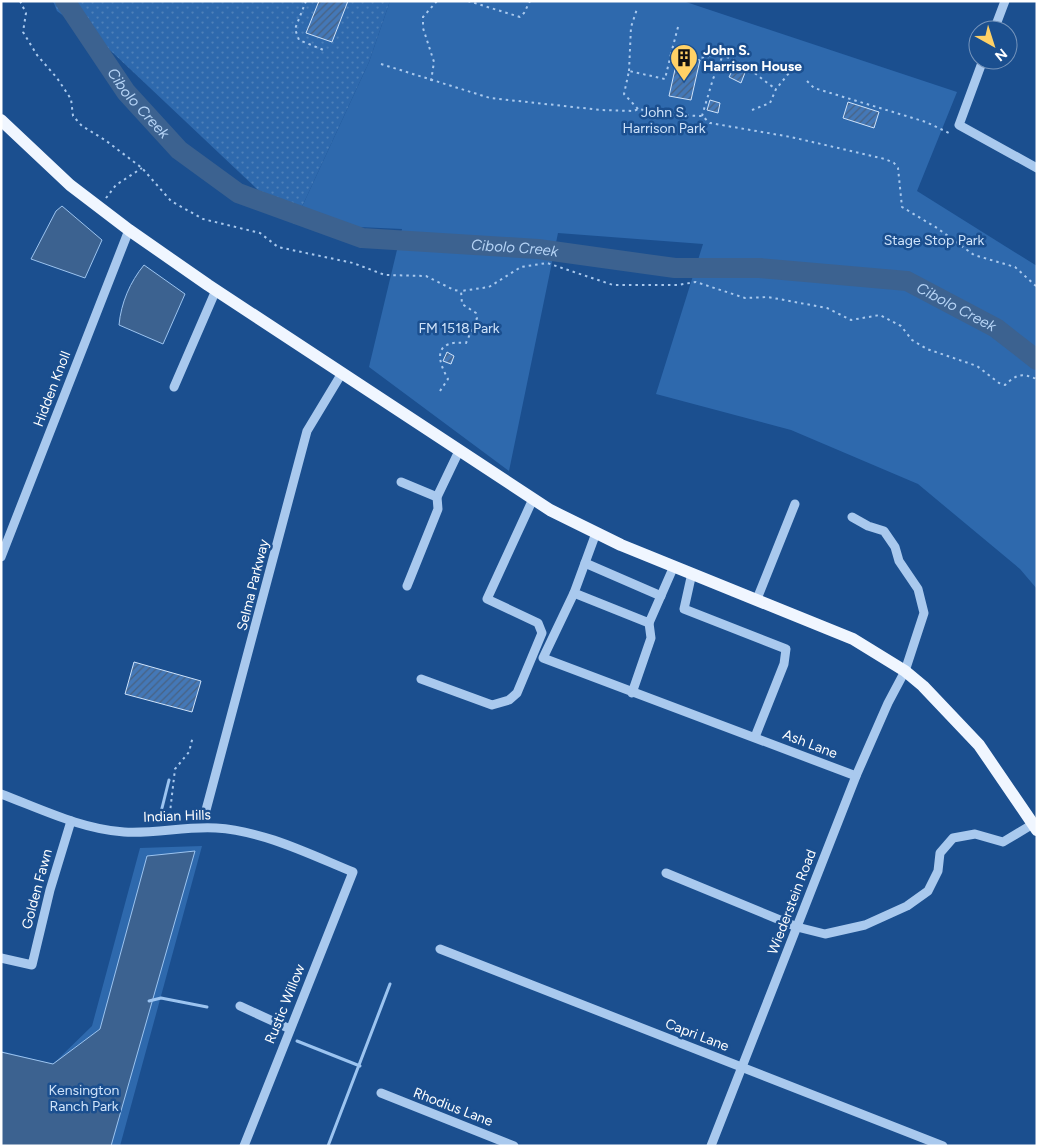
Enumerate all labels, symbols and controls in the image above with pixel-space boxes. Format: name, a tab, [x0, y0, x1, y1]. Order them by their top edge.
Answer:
north arrow	[968, 20, 1018, 70]
place label: John S. Harrison House	[703, 42, 802, 75]
building icon: John S. Harrison House	[669, 43, 699, 82]
text: N	[991, 45, 1010, 65]
water label: Cibolo Creek	[103, 64, 174, 143]
park label: John S. Harrison Park	[623, 104, 706, 137]
park label: Stage Stop Park	[884, 232, 985, 249]
water label: Cibolo Creek	[471, 236, 560, 261]
water label: Cibolo Creek	[913, 279, 1000, 336]
park label: FM 1518 Park	[418, 320, 500, 337]
street label: Hidden Knoll	[30, 349, 74, 429]
street label: Selma Parkway	[233, 537, 273, 633]
street label: Ash Lane	[780, 726, 840, 762]
street label: Indian Hills	[143, 806, 211, 826]
street label: Golden Fawn	[18, 847, 56, 931]
street label: Wiederstein Road	[764, 847, 820, 957]
street label: Rustic Willow	[261, 962, 309, 1046]
street label: Capri Lane	[663, 1015, 732, 1055]
park label: Kensington Ranch Park	[49, 1082, 120, 1115]
street label: Rhodius Lane	[411, 1084, 495, 1130]

